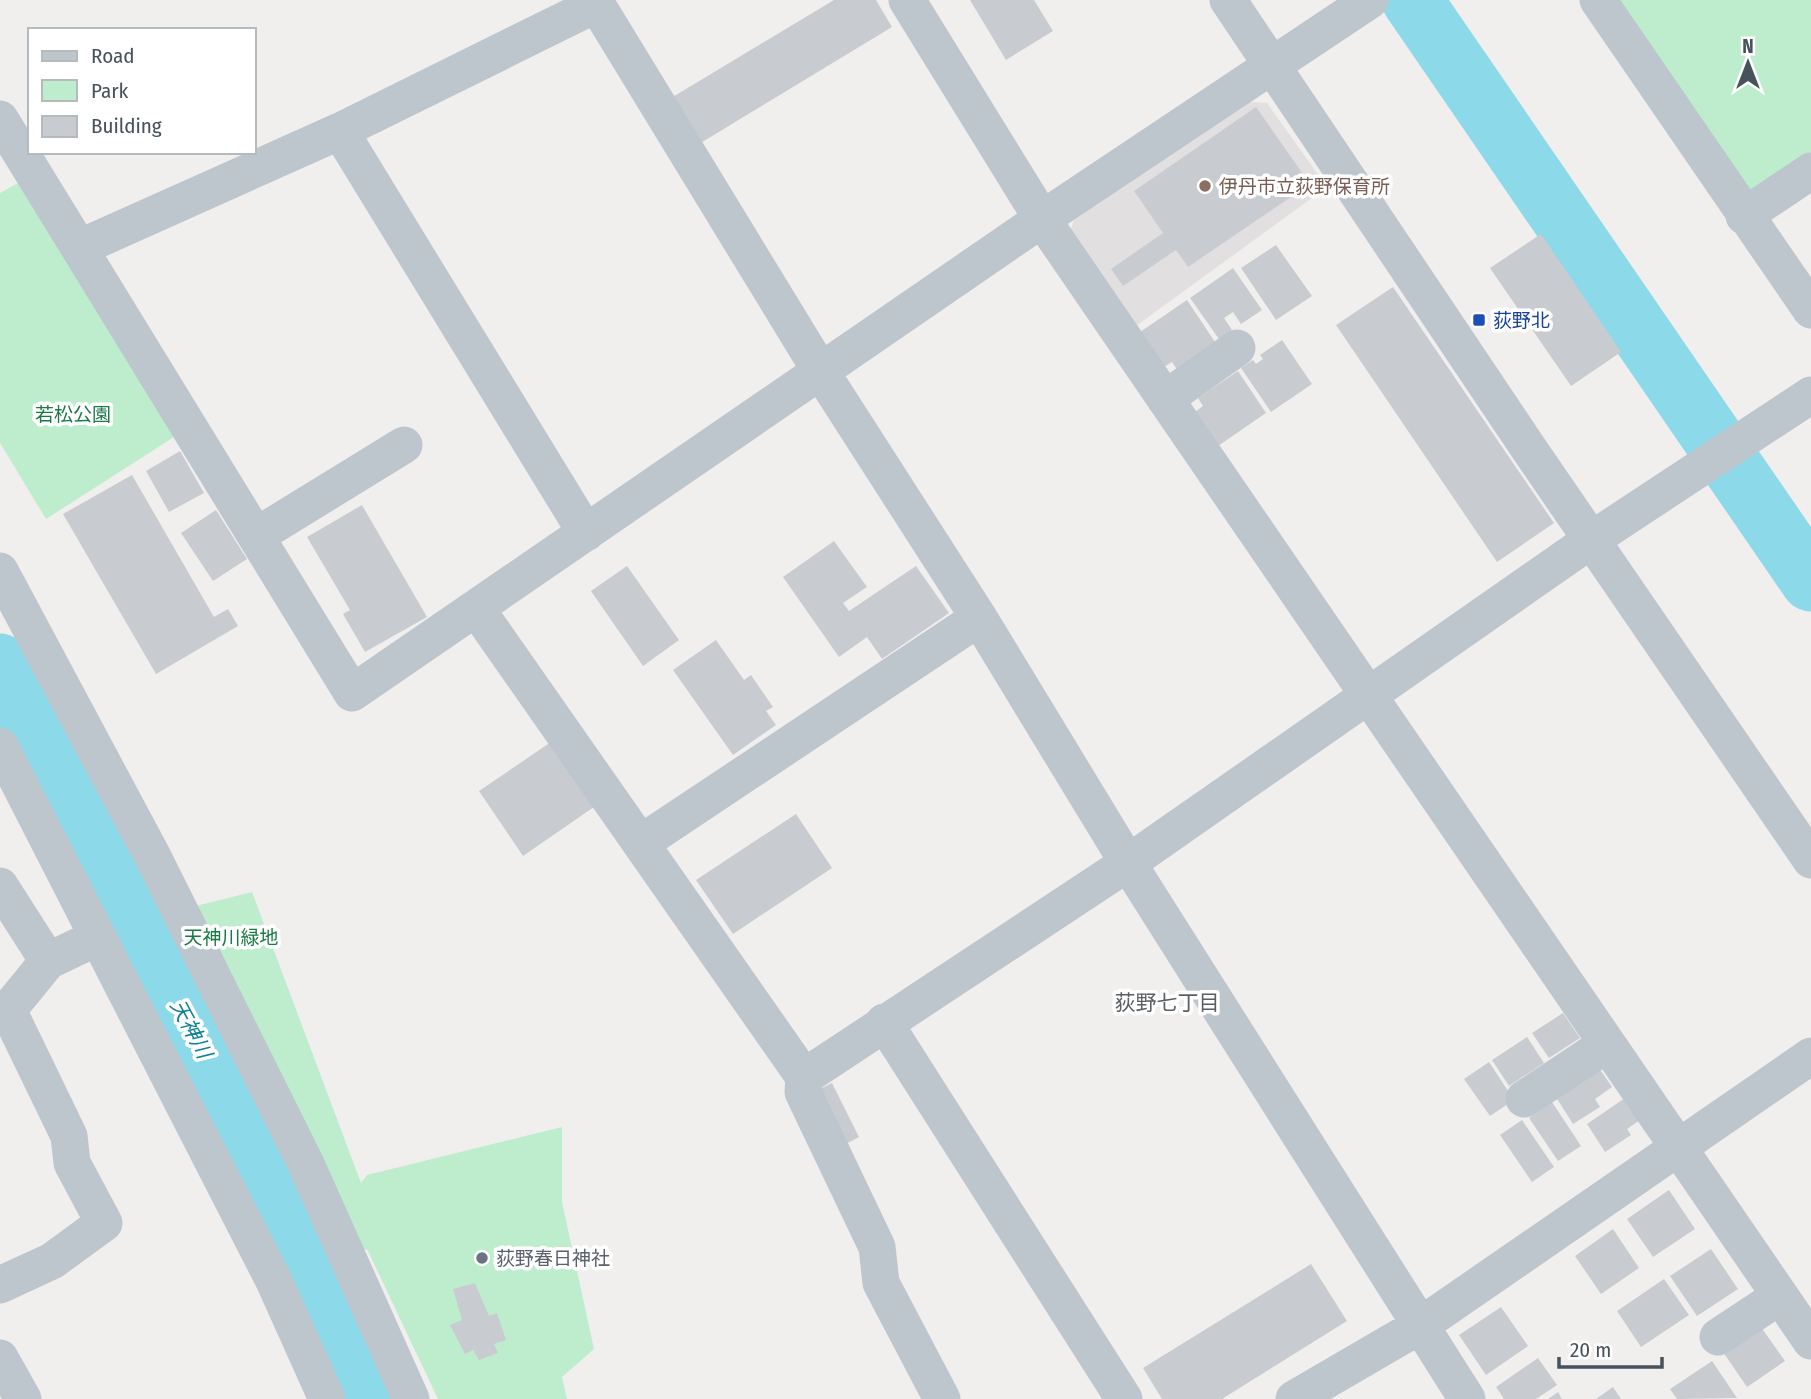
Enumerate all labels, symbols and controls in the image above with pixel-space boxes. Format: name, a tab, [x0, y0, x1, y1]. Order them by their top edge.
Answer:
legend	[28, 28, 256, 154]
north arrow	[1713, 28, 1783, 98]
text: N	[1742, 35, 1754, 58]
text: Road	[91, 43, 135, 69]
text: Park	[91, 78, 129, 104]
text: Building	[91, 113, 162, 139]
place label: 伊丹市立荻野保育所	[1219, 175, 1390, 198]
marker: 伊丹市立荻野保育所	[1197, 178, 1213, 194]
place label: 荻野北	[1493, 309, 1550, 332]
marker: 荻野北	[1471, 312, 1487, 328]
park label: 若松公園	[35, 403, 111, 426]
park label: 天神川緑地	[183, 926, 279, 949]
district label: 荻野七丁目	[1115, 990, 1220, 1016]
water label: 天神川	[165, 995, 218, 1065]
place label: 荻野春日神社	[496, 1247, 610, 1270]
marker: 荻野春日神社	[474, 1250, 490, 1266]
scale bar	[1559, 1326, 1662, 1370]
text: 20 m	[1570, 1337, 1611, 1363]

